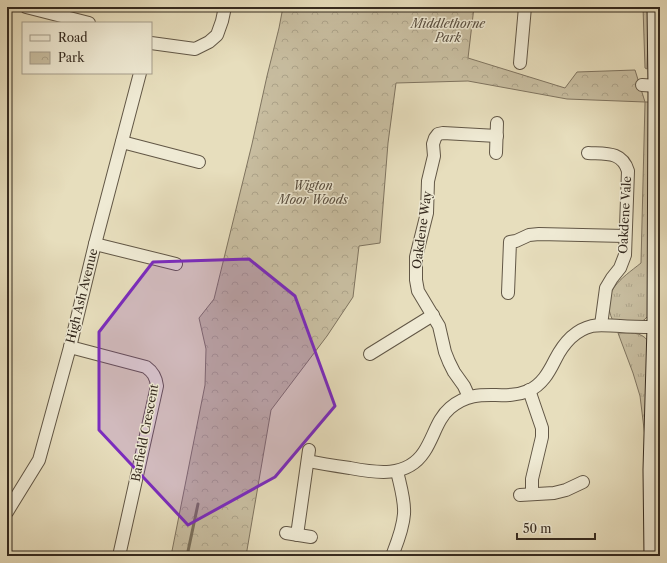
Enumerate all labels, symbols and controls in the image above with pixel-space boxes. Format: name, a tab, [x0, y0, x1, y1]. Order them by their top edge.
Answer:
park label: Middlethorne Park	[409, 16, 486, 45]
legend	[22, 22, 152, 74]
text: Road	[58, 30, 88, 45]
text: Park	[58, 50, 85, 65]
street label: Oakdene Vale	[615, 175, 634, 254]
park label: Wigton Moor Woods	[276, 178, 349, 207]
street label: Oakdene Way	[409, 190, 434, 270]
street label: High Ash Avenue	[62, 247, 101, 345]
street label: Barfield Crescent	[128, 382, 161, 483]
scale bar	[517, 515, 595, 541]
text: 50 m	[523, 521, 552, 536]

